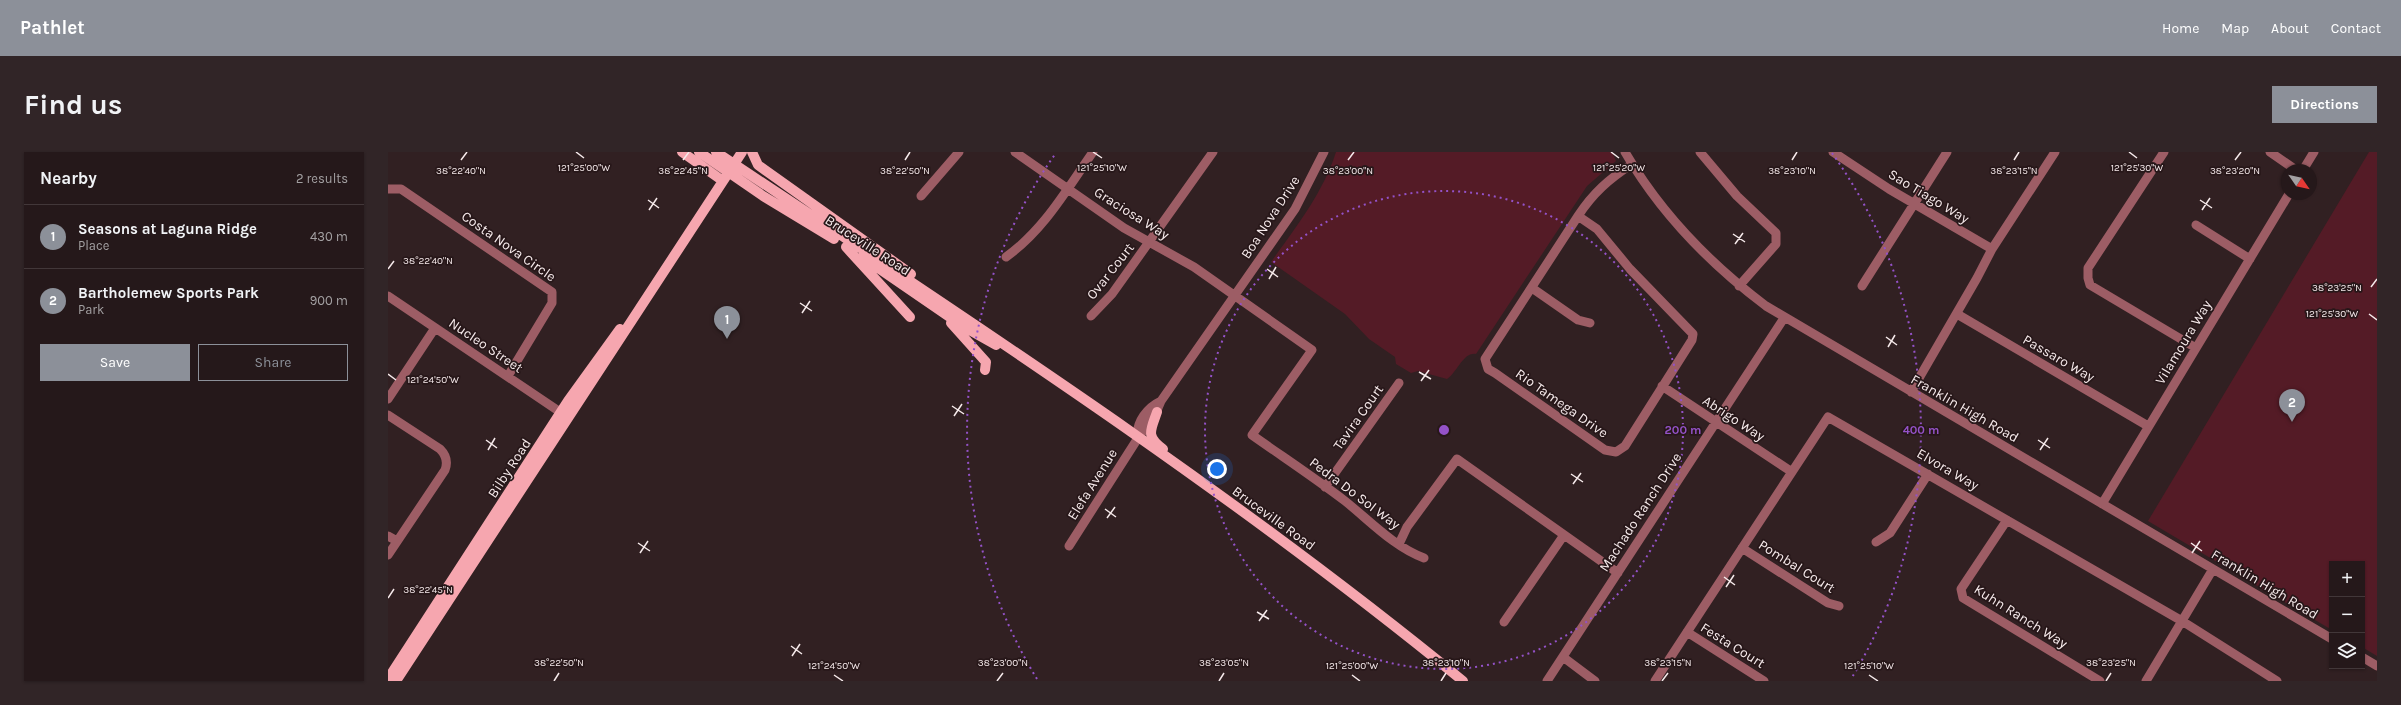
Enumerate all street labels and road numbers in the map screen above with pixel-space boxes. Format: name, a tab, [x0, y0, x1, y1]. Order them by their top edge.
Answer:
street label: Sao Tiago Way	[1885, 166, 1973, 227]
street label: Boa Nova Drive	[1237, 173, 1304, 262]
street label: Graciosa Way	[1091, 184, 1173, 244]
street label: Costa Nova Circle	[458, 208, 559, 285]
street label: Bruceville Road	[822, 211, 914, 279]
street label: Ovar Court	[1083, 240, 1138, 303]
street label: Vilamoura Way	[2152, 297, 2215, 387]
street label: Nucleo Street	[445, 314, 526, 376]
street label: Passaro Way	[2020, 331, 2098, 386]
street label: Rio Tamega Drive	[1512, 365, 1611, 442]
street label: Franklin High Road	[1908, 371, 2022, 446]
street label: Tavira Court	[1330, 381, 1387, 453]
street label: Abrigo Way	[1699, 392, 1768, 445]
street label: Bilby Road	[484, 435, 535, 501]
street label: Elefa Avenue	[1064, 445, 1121, 523]
street label: Elvora Way	[1914, 445, 1982, 494]
street label: Machado Ranch Drive	[1596, 449, 1685, 575]
street label: Pedra Do Sol Way	[1306, 454, 1404, 533]
street label: Bruceville Road	[1229, 483, 1319, 554]
street label: Pombal Court	[1755, 536, 1838, 597]
street label: Franklin High Road	[2208, 546, 2321, 623]
street label: Kuhn Ranch Way	[1971, 581, 2071, 652]
street label: Festa Court	[1697, 619, 1768, 672]

